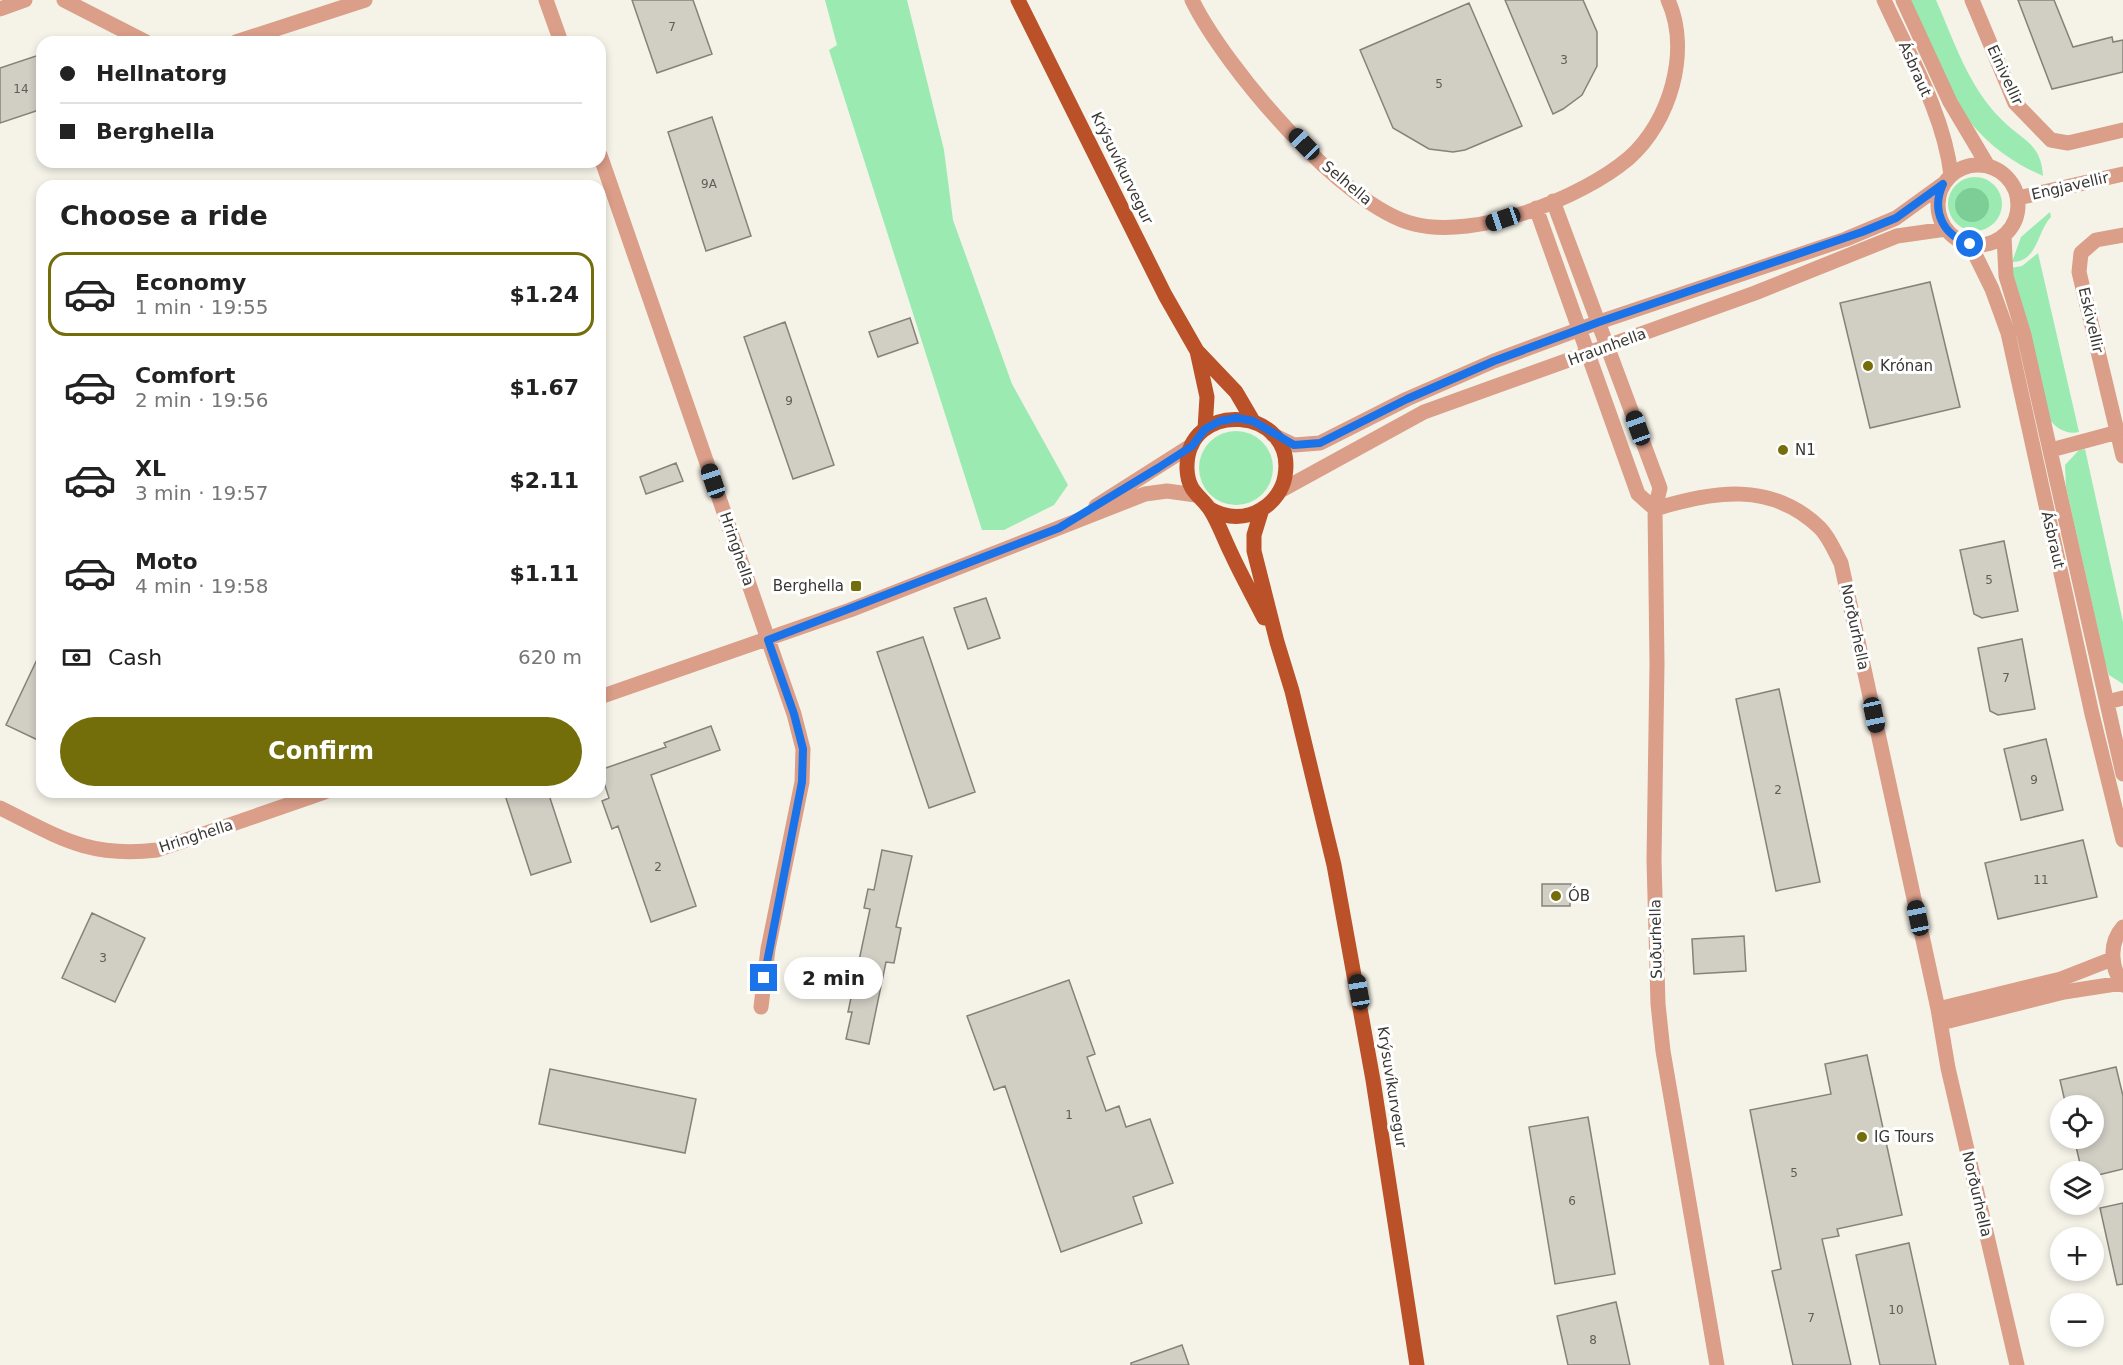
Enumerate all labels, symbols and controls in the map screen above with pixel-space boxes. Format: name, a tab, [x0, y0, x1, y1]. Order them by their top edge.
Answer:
house number: 7	[668, 20, 676, 34]
street label: Ásbraut	[1895, 38, 1936, 99]
street label: Einivellir	[1983, 42, 2027, 109]
house number: 3	[1560, 53, 1568, 67]
text: Hellnatorg	[96, 61, 227, 86]
house number: 5	[1435, 77, 1443, 91]
house number: 14	[13, 82, 29, 96]
street label: Krýsuvíkurvegur	[1087, 109, 1157, 228]
text: Berghella	[96, 119, 215, 144]
car	[1285, 125, 1323, 163]
street label: Selhella	[1319, 157, 1375, 209]
street label: Engjavellir	[2030, 168, 2111, 204]
house number: 9A	[701, 177, 718, 191]
text: Choose a ride	[60, 200, 268, 231]
car	[1483, 205, 1523, 233]
route start	[1956, 230, 1983, 257]
icon: car	[63, 267, 117, 321]
text: Economy	[135, 270, 246, 295]
text: $1.24	[509, 282, 579, 307]
street label: Eskivellir	[2075, 285, 2107, 355]
text: 1 min · 19:55	[135, 295, 269, 319]
street label: Hraunhella	[1565, 325, 1649, 369]
place label: Krónan	[1880, 357, 1933, 375]
marker: Krónan	[1861, 359, 1875, 373]
icon: car	[63, 360, 117, 414]
text: Comfort	[135, 363, 235, 388]
text: $1.67	[509, 375, 579, 400]
text: 2 min · 19:56	[135, 388, 269, 412]
house number: 9	[785, 394, 793, 408]
car	[1623, 408, 1653, 448]
place label: N1	[1795, 441, 1816, 459]
marker: N1	[1776, 443, 1790, 457]
icon: car	[63, 453, 117, 507]
text: XL	[135, 456, 166, 481]
car	[699, 461, 727, 501]
text: $2.11	[509, 468, 579, 493]
text: 3 min · 19:57	[135, 481, 269, 505]
street label: Ásbraut	[2038, 509, 2069, 571]
street label: Hringhella	[716, 510, 758, 588]
icon: car	[63, 546, 117, 600]
text: Moto	[135, 549, 198, 574]
text: $1.11	[509, 561, 579, 586]
house number: 5	[1985, 573, 1993, 587]
text: 4 min · 19:58	[135, 574, 269, 598]
place label: Berghella	[773, 577, 844, 595]
marker: Berghella	[849, 579, 863, 593]
street label: Norðurhella	[1837, 582, 1873, 672]
icon: cash	[60, 641, 93, 674]
text: Cash	[108, 645, 162, 670]
text: 620 m	[518, 645, 582, 669]
house number: 7	[2002, 671, 2010, 685]
car	[1861, 696, 1887, 734]
button: Confirm	[60, 717, 582, 786]
house number: 9	[2030, 773, 2038, 787]
house number: 2	[1774, 783, 1782, 797]
street label: Hringhella	[157, 816, 235, 856]
house number: 2	[654, 860, 662, 874]
house number: 11	[2033, 873, 2049, 887]
place label: ÓB	[1568, 886, 1590, 905]
marker: ÓB	[1549, 889, 1563, 903]
street label: Suðurhella	[1646, 899, 1666, 979]
car	[1905, 899, 1931, 937]
house number: 3	[99, 951, 107, 965]
callout: 2 min	[785, 957, 884, 999]
route end	[750, 964, 777, 991]
text: 2 min	[802, 966, 865, 990]
car	[1347, 973, 1371, 1011]
street label: Krýsuvíkurvegur	[1374, 1025, 1411, 1150]
map controls	[2050, 1095, 2104, 1347]
button: locate	[2050, 1095, 2104, 1149]
house number: 1	[1065, 1108, 1073, 1122]
place label: IG Tours	[1874, 1128, 1934, 1146]
marker: IG Tours	[1855, 1130, 1869, 1144]
street label: Norðurhella	[1958, 1149, 1996, 1239]
button: layers	[2050, 1161, 2104, 1215]
house number: 5	[1790, 1166, 1798, 1180]
house number: 6	[1568, 1194, 1576, 1208]
button: +	[2050, 1227, 2104, 1281]
button: −	[2050, 1293, 2104, 1347]
house number: 10	[1888, 1303, 1904, 1317]
house number: 7	[1807, 1311, 1815, 1325]
house number: 8	[1589, 1333, 1597, 1347]

